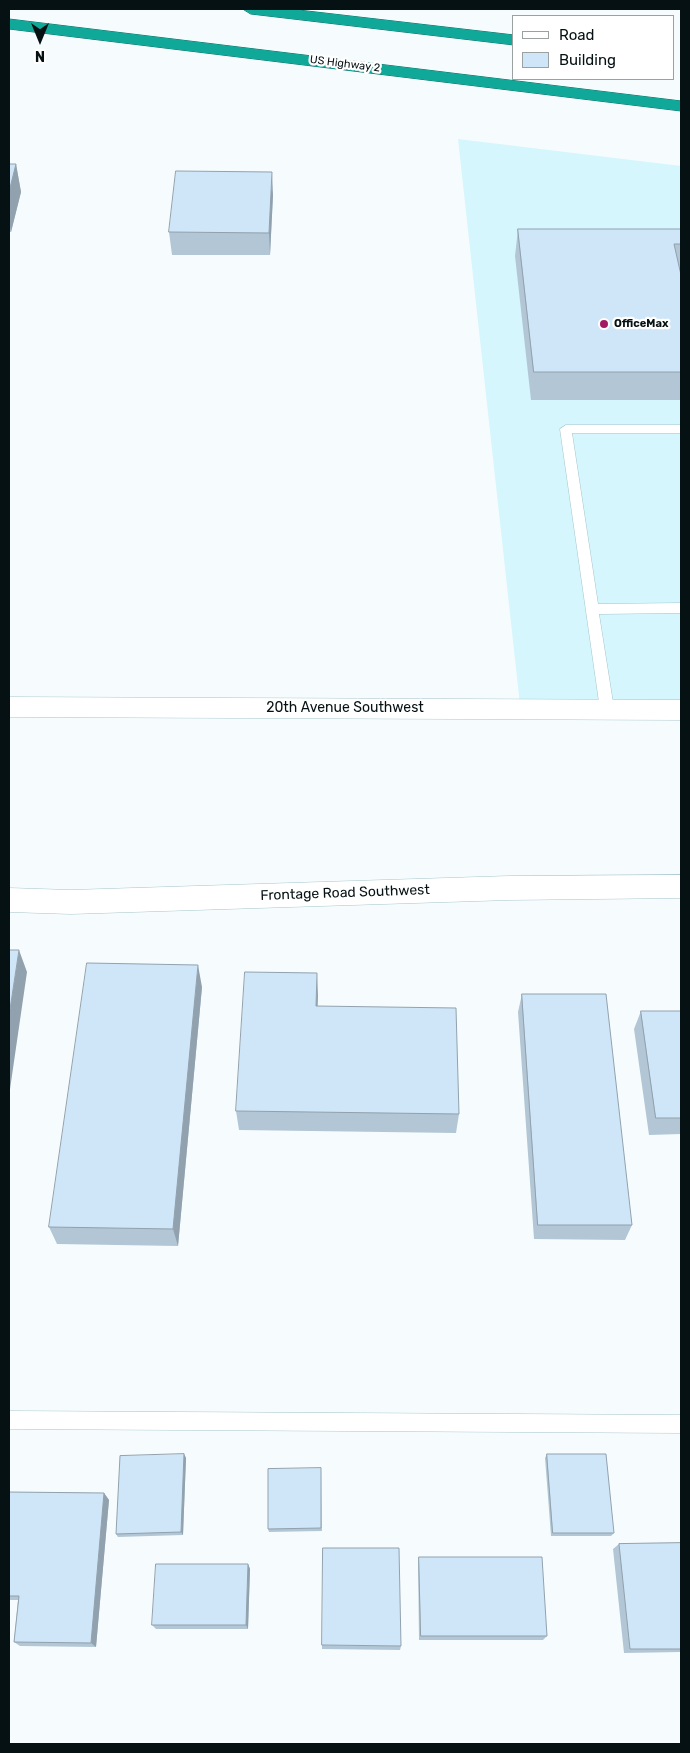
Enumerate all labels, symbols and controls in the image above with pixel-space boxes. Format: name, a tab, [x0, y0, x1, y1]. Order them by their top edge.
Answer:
north arrow	[15, 15, 65, 65]
legend	[512, 15, 675, 80]
text: Road	[559, 26, 595, 44]
text: N	[35, 47, 45, 64]
text: Building	[559, 51, 616, 69]
street label: US Highway 2	[309, 53, 381, 75]
place label: OfficeMax	[614, 317, 668, 331]
marker: OfficeMax	[598, 318, 610, 330]
street label: 20th Avenue Southwest	[266, 700, 424, 716]
street label: Frontage Road Southwest	[260, 882, 430, 904]

